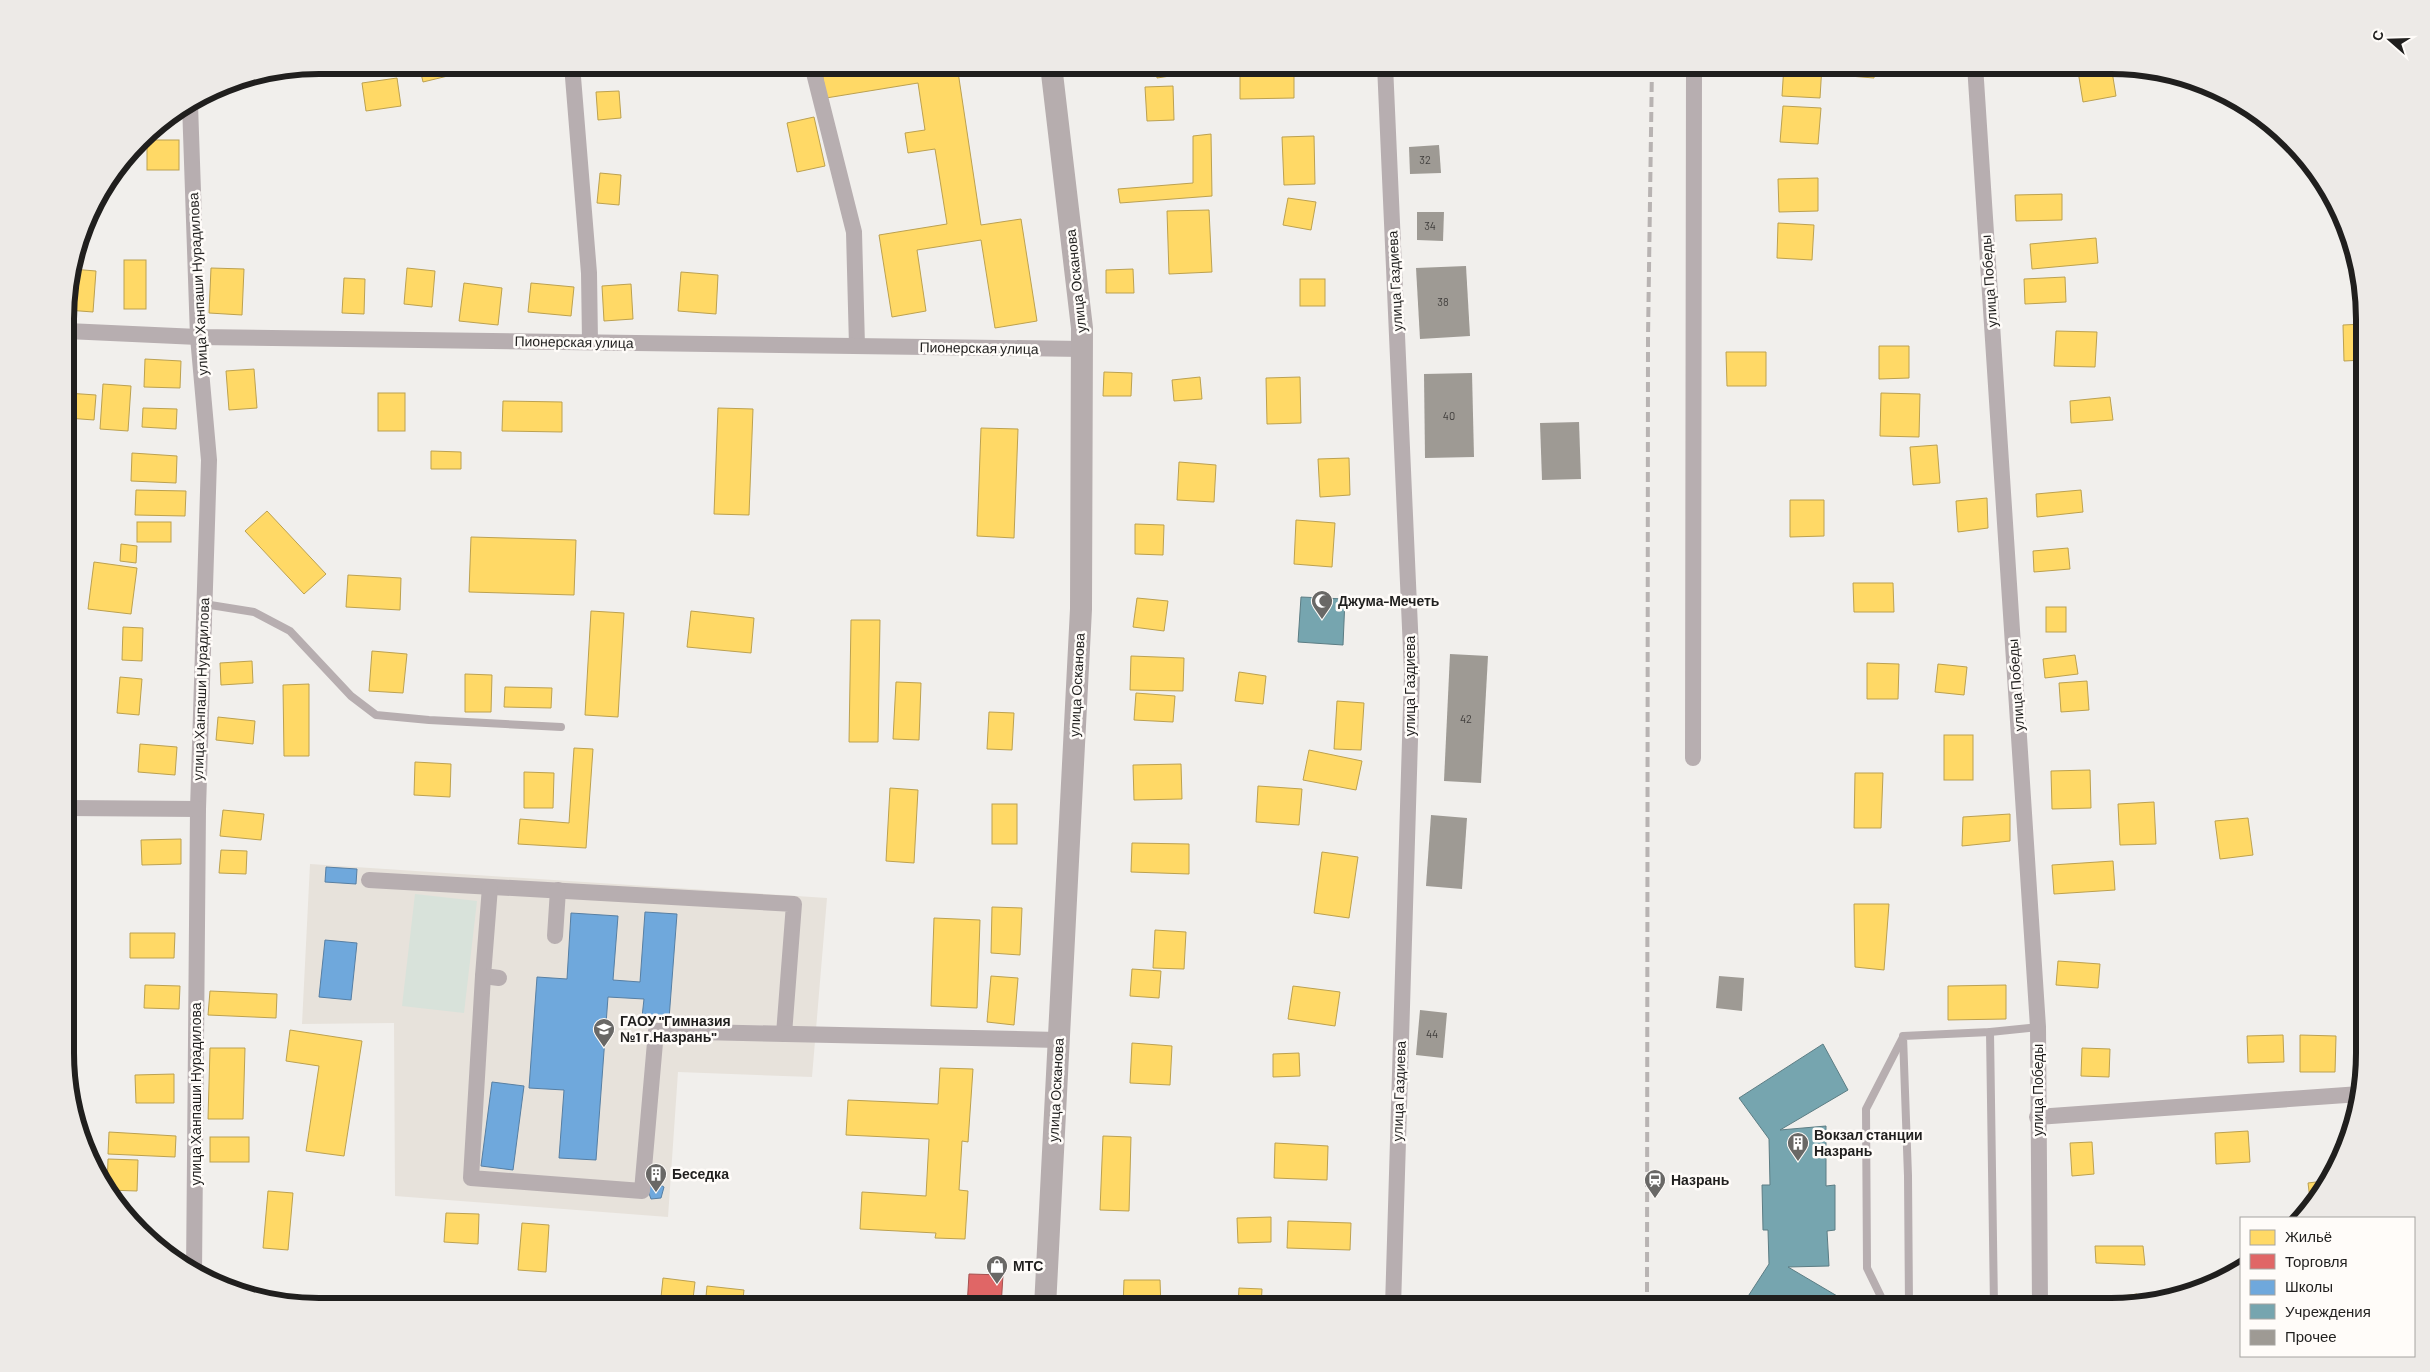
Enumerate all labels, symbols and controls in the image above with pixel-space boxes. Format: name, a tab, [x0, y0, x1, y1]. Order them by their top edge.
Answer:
north arrow	[2365, 15, 2415, 65]
text: С	[2368, 28, 2387, 43]
house number: 32	[1419, 153, 1431, 166]
street label: улица Ханпаши Нурадилова	[184, 192, 211, 376]
house number: 34	[1424, 219, 1436, 232]
street label: улица Осканова	[1062, 228, 1089, 334]
street label: улица Газдиева	[1383, 230, 1406, 332]
street label: улица Победы	[1977, 234, 2000, 328]
house number: 38	[1437, 295, 1449, 308]
street label: Пионерская улица	[514, 332, 634, 351]
street label: Пионерская улица	[919, 338, 1039, 357]
house number: 40	[1443, 409, 1455, 422]
mosque icon: Джума-Мечеть	[1310, 589, 1334, 620]
place label: Джума-Мечеть	[1338, 592, 1440, 609]
street label: улица Ханпаши Нурадилова	[189, 597, 212, 781]
street label: улица Осканова	[1065, 632, 1088, 737]
street label: улица Газдиева	[1401, 635, 1418, 736]
street label: улица Победы	[2004, 638, 2027, 732]
house number: 42	[1460, 712, 1472, 725]
street label: улица Ханпаши Нурадилова	[187, 1002, 204, 1186]
place label: ГАОУ "Гимназия №1 г.Назрань"	[620, 1012, 731, 1045]
school or university icon: ГАОУ "Гимназия №1 г.Назрань"	[592, 1017, 616, 1048]
house number: 44	[1426, 1027, 1438, 1040]
street label: улица Осканова	[1044, 1037, 1067, 1142]
street label: улица Газдиева	[1388, 1040, 1409, 1142]
street label: улица Победы	[2029, 1044, 2046, 1136]
place label: Вокзал станции Назрань	[1814, 1126, 1923, 1159]
building icon: Вокзал станции Назрань	[1786, 1131, 1810, 1162]
building icon: Беседка	[644, 1162, 668, 1193]
place label: Беседка	[672, 1165, 729, 1182]
station icon: Назрань	[1643, 1168, 1667, 1199]
place label: Назрань	[1671, 1171, 1730, 1188]
legend	[2240, 1217, 2415, 1357]
text: Жильё	[2285, 1227, 2332, 1245]
text: Торговля	[2285, 1252, 2348, 1270]
shop icon: МТС	[985, 1254, 1009, 1285]
place label: МТС	[1013, 1257, 1043, 1274]
text: Школы	[2285, 1277, 2333, 1295]
text: Учреждения	[2285, 1302, 2371, 1320]
text: Прочее	[2285, 1327, 2337, 1345]

